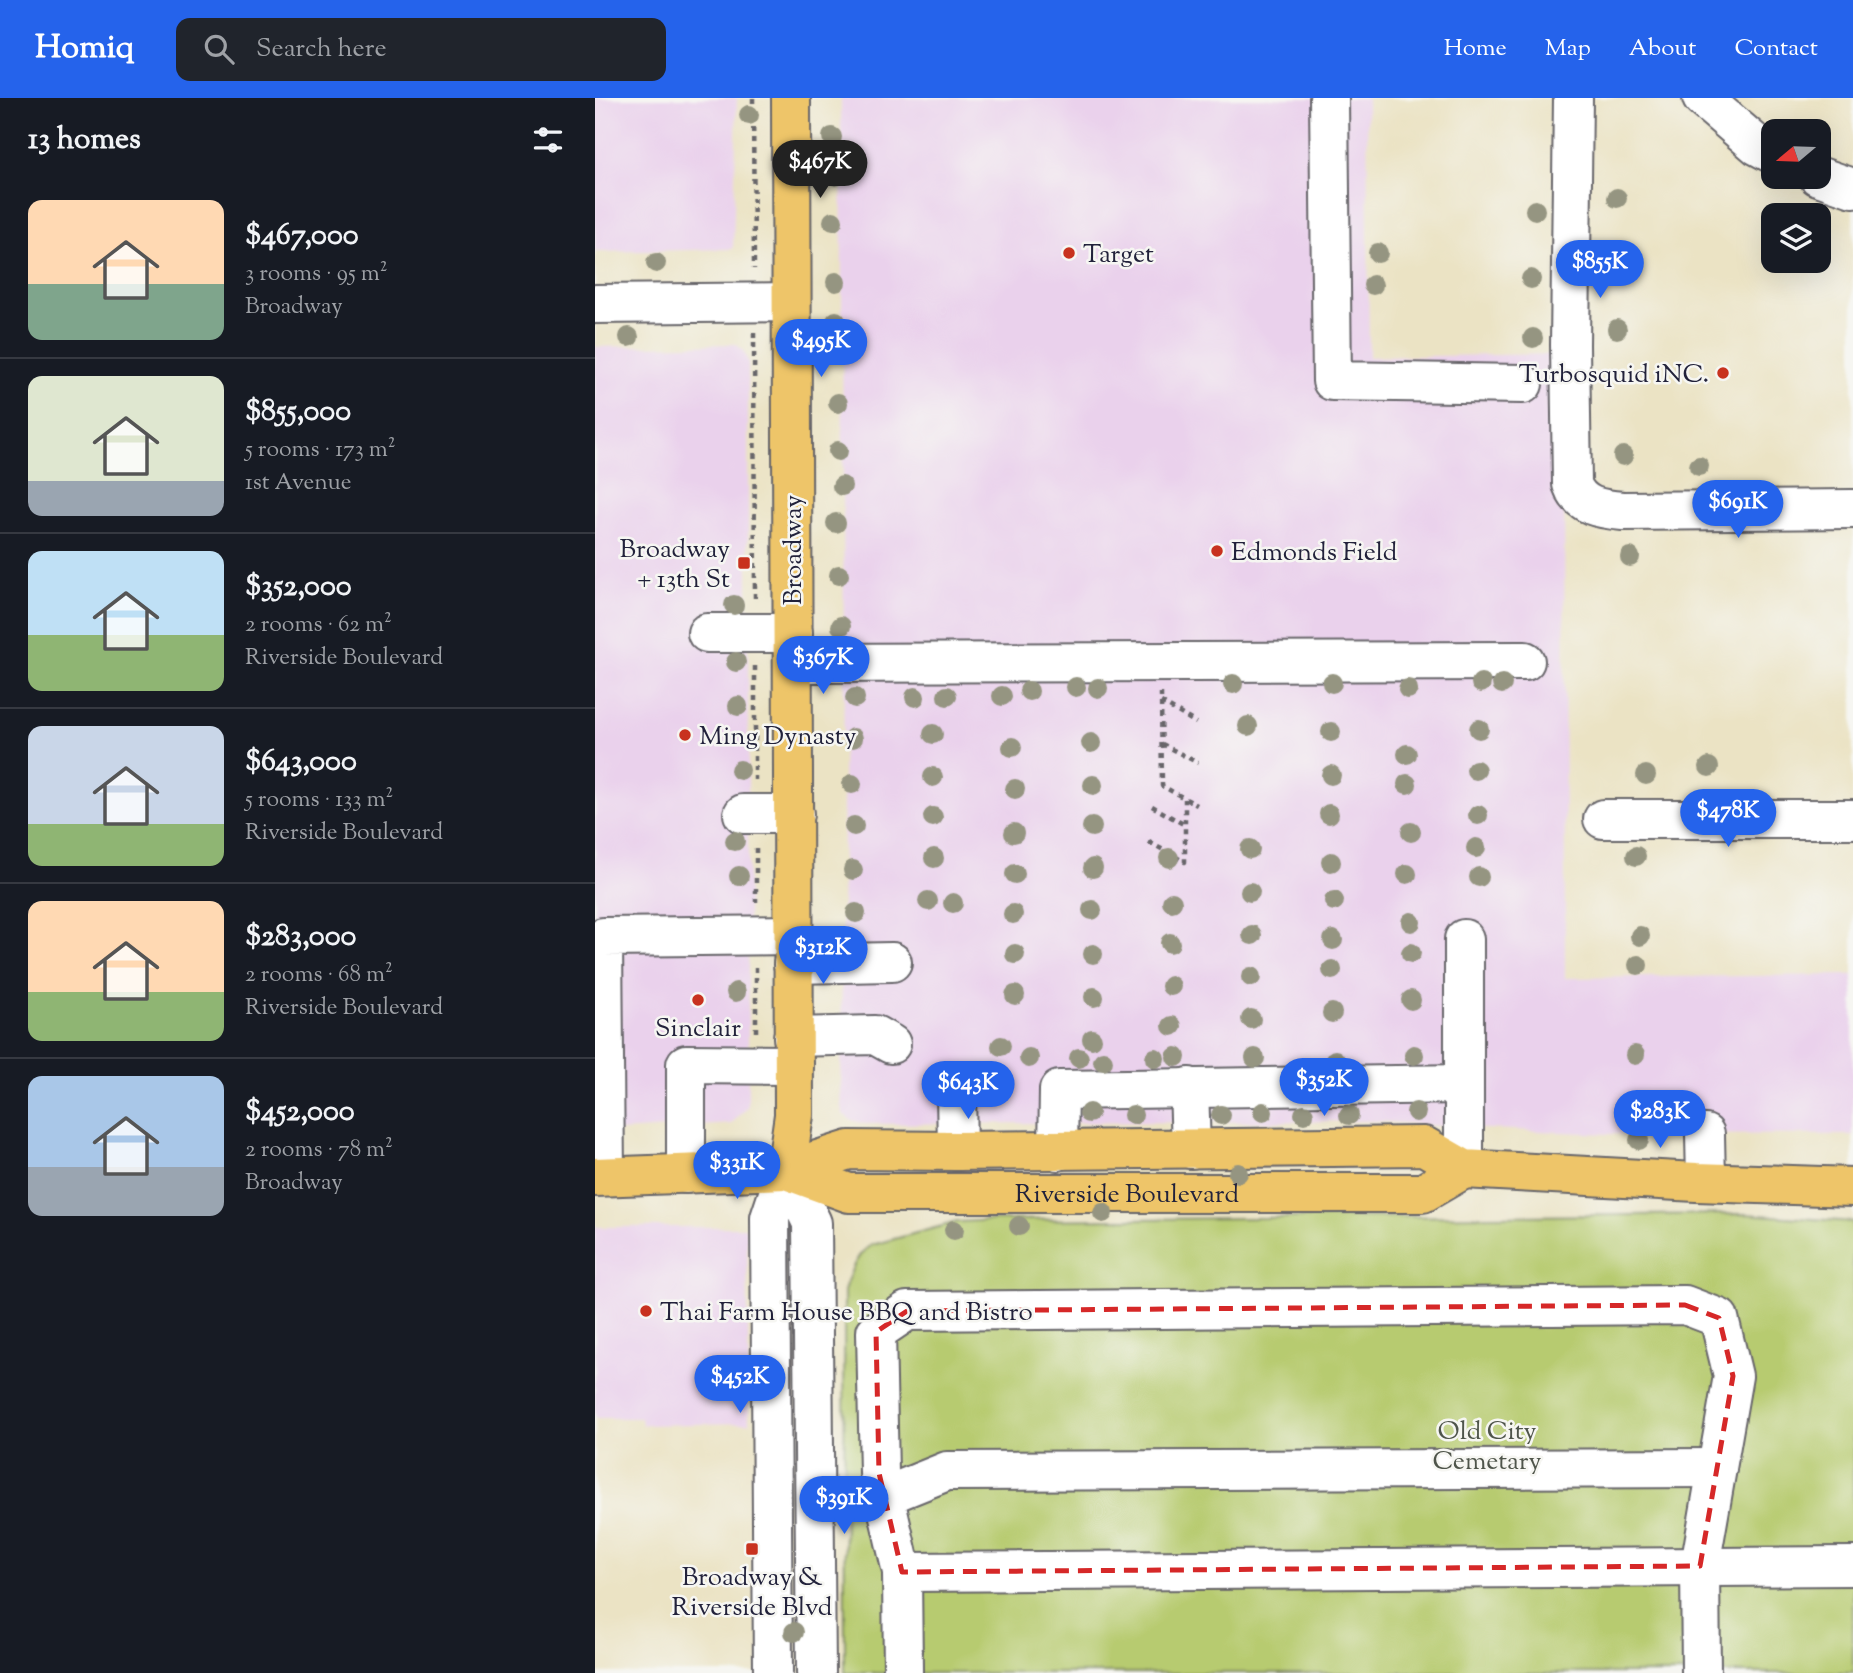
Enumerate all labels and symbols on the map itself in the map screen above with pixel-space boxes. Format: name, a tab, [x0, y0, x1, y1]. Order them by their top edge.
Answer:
north arrow	[1761, 119, 1831, 189]
pin: $467K	[771, 140, 869, 200]
place label: Target	[1083, 237, 1154, 274]
pin: $855K	[1551, 240, 1649, 300]
marker: Target	[1061, 245, 1077, 261]
pin: $495K	[772, 320, 870, 379]
place label: Turbosquid iNC.	[1519, 357, 1709, 394]
marker: Turbosquid iNC.	[1715, 365, 1731, 381]
pin: $691K	[1689, 480, 1787, 540]
street label: Broadway	[776, 495, 813, 605]
place label: Broadway + 13th St	[620, 532, 730, 599]
place label: Edmonds Field	[1231, 535, 1398, 572]
marker: Edmonds Field	[1209, 543, 1225, 559]
marker: Broadway + 13th St	[736, 555, 752, 571]
pin: $367K	[774, 636, 872, 696]
place label: Ming Dynasty	[699, 719, 857, 756]
marker: Ming Dynasty	[677, 727, 693, 743]
pin: $478K	[1679, 790, 1777, 849]
pin: $312K	[774, 926, 872, 986]
marker: Sinclair	[690, 992, 706, 1008]
place label: Sinclair	[655, 1011, 741, 1048]
pin: $352K	[1275, 1058, 1373, 1118]
pin: $643K	[919, 1062, 1017, 1121]
pin: $283K	[1611, 1090, 1709, 1150]
pin: $331K	[688, 1142, 786, 1201]
street label: Riverside Boulevard	[1015, 1177, 1239, 1214]
place label: Thai Farm House BBQ and Bistro	[660, 1295, 1033, 1332]
marker: Thai Farm House BBQ and Bistro	[638, 1303, 654, 1319]
pin: $452K	[691, 1356, 789, 1415]
park label: Old City Cemetary	[1433, 1414, 1541, 1481]
pin: $391K	[795, 1476, 893, 1536]
marker: Broadway & Riverside Blvd	[744, 1541, 760, 1557]
place label: Broadway & Riverside Blvd	[672, 1560, 833, 1627]

